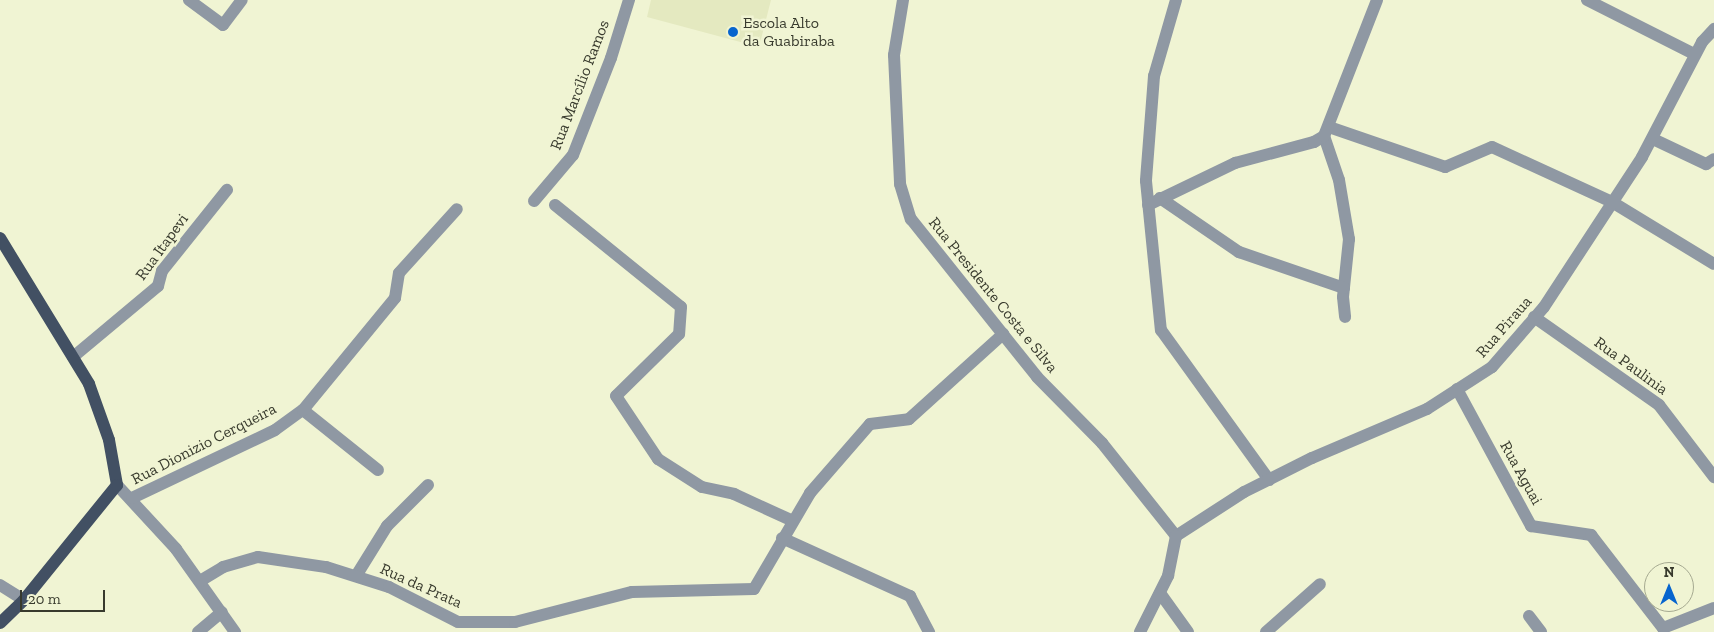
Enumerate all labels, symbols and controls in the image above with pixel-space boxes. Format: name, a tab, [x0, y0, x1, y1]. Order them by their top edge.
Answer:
place label: Escola Alto da Guabiraba	[743, 13, 835, 51]
street label: Rua Marcílio Ramos	[546, 17, 614, 153]
marker: Escola Alto da Guabiraba	[727, 26, 739, 38]
street label: Rua Itapevi	[131, 210, 193, 284]
street label: Rua Presidente Costa e Silva	[924, 213, 1062, 377]
street label: Rua Piraua	[1472, 292, 1536, 362]
street label: Rua Paulinia	[1591, 333, 1671, 399]
street label: Rua Dionizio Cerqueira	[128, 399, 280, 489]
street label: Rua Aguai	[1496, 438, 1546, 508]
street label: Rua da Prata	[377, 559, 465, 613]
north arrow	[1644, 562, 1694, 612]
text: N	[1664, 564, 1674, 581]
scale bar	[22, 580, 108, 612]
text: 20 m	[28, 590, 61, 608]

